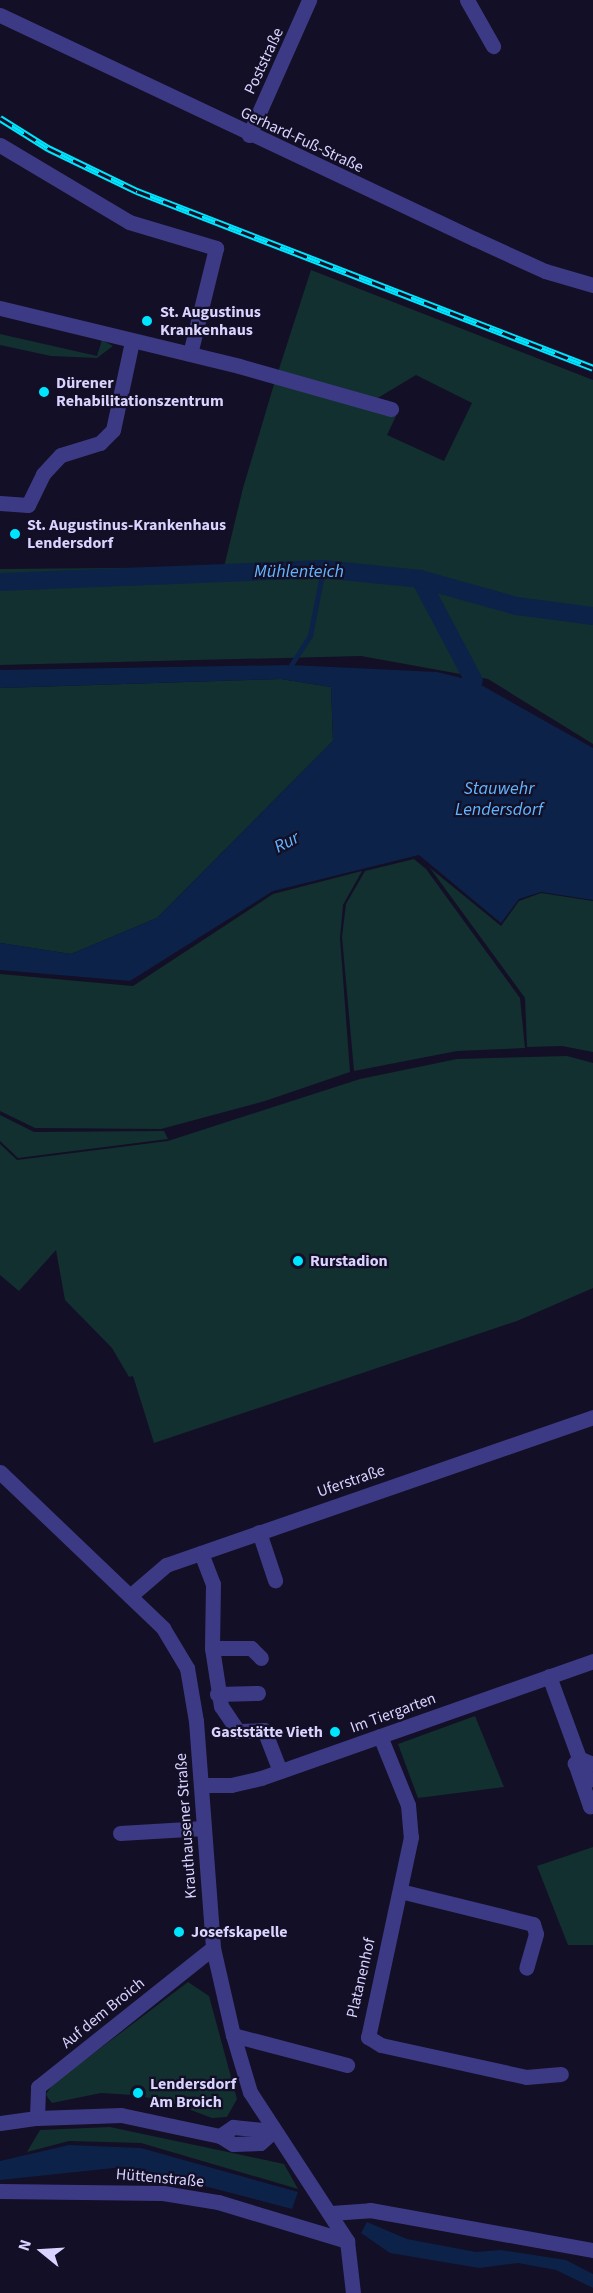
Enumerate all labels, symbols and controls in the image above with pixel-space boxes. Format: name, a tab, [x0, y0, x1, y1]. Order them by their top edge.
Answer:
street label: Poststraße	[240, 25, 288, 97]
street label: Gerhard-Fuß-Straße	[237, 103, 367, 177]
place label: St. Augustinus Krankenhaus	[160, 302, 261, 340]
marker: St. Augustinus Krankenhaus	[138, 312, 156, 330]
place label: Dürener Rehabilitationszentrum	[56, 373, 224, 411]
marker: Dürener Rehabilitationszentrum	[37, 385, 51, 399]
place label: St. Augustinus-Krankenhaus Lendersdorf	[27, 515, 226, 553]
marker: St. Augustinus-Krankenhaus Lendersdorf	[8, 527, 22, 541]
water label: Mühlenteich	[254, 561, 344, 583]
water label: Stauwehr Lendersdorf	[455, 779, 543, 822]
water label: Rur	[271, 827, 303, 859]
place label: Rurstadion	[310, 1251, 388, 1271]
marker: Rurstadion	[291, 1254, 305, 1268]
street label: Uferstraße	[315, 1460, 387, 1502]
street label: Im Tiergarten	[348, 1689, 438, 1737]
place label: Gaststätte Vieth	[211, 1722, 323, 1742]
marker: Gaststätte Vieth	[328, 1725, 342, 1739]
street label: Krauthausener Straße	[171, 1752, 201, 1900]
place label: Josefskapelle	[191, 1922, 288, 1942]
marker: Josefskapelle	[172, 1925, 186, 1939]
street label: Platanenhof	[342, 1936, 380, 2020]
street label: Auf dem Broich	[57, 1973, 149, 2053]
place label: Lendersdorf Am Broich	[150, 2074, 236, 2112]
marker: Lendersdorf Am Broich	[131, 2086, 145, 2100]
street label: Hüttenstraße	[115, 2165, 205, 2191]
north arrow	[12, 2221, 72, 2281]
text: N	[13, 2237, 37, 2254]

